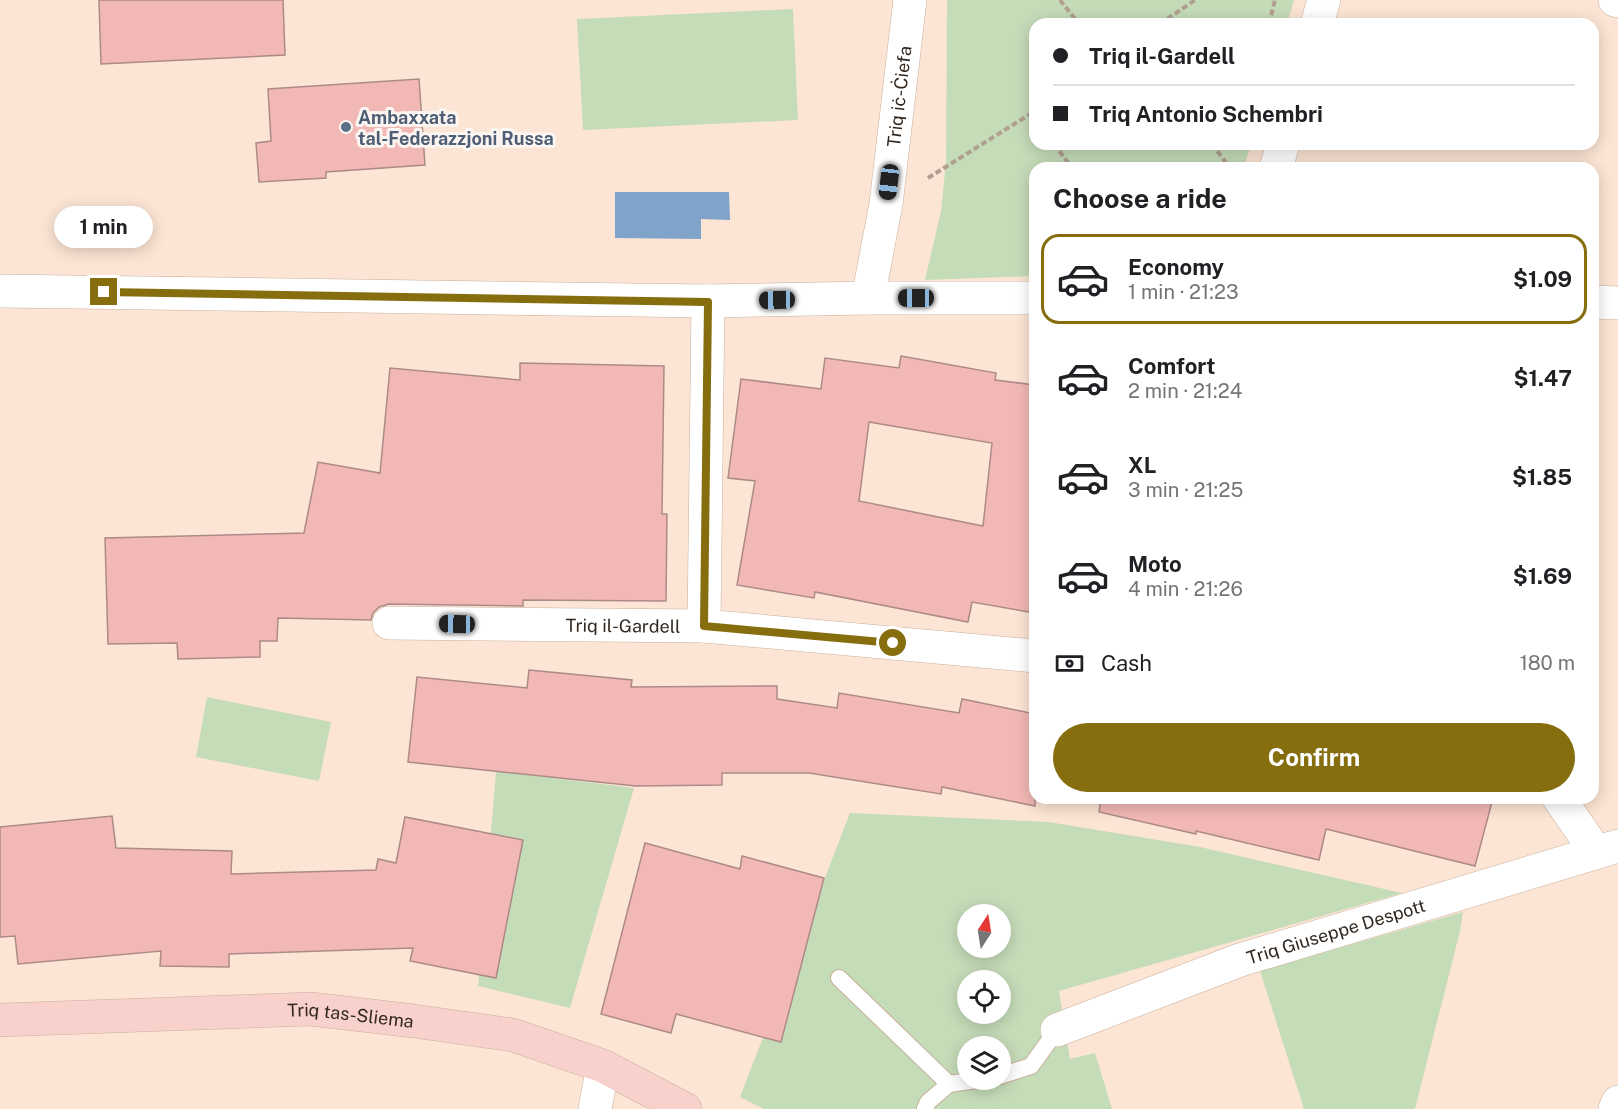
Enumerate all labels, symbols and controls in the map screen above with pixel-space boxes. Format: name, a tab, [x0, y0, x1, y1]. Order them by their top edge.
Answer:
text: Triq il-Gardell	[1089, 43, 1235, 69]
street label: Triq iċ-Ċiefa	[882, 45, 915, 148]
text: Triq Antonio Schembri	[1089, 101, 1323, 127]
place label: Ambaxxata tal-Federazzjoni Russa	[358, 107, 554, 149]
marker: Ambaxxata tal-Federazzjoni Russa	[339, 120, 353, 134]
car	[878, 163, 900, 201]
text: Choose a ride	[1053, 182, 1227, 214]
callout: 1 min	[54, 205, 154, 247]
text: 1 min	[79, 215, 128, 239]
icon: car	[1056, 252, 1110, 306]
text: Economy	[1128, 254, 1224, 280]
text: $1.09	[1513, 266, 1572, 292]
route end	[90, 278, 117, 305]
text: 1 min · 21:23	[1128, 280, 1239, 304]
car	[898, 289, 934, 307]
car	[759, 291, 795, 309]
icon: car	[1056, 351, 1110, 405]
text: Comfort	[1128, 353, 1215, 379]
text: $1.47	[1514, 365, 1572, 391]
text: 2 min · 21:24	[1128, 379, 1242, 403]
icon: car	[1056, 450, 1110, 504]
text: XL	[1128, 452, 1156, 478]
text: $1.85	[1512, 464, 1572, 490]
text: 3 min · 21:25	[1128, 478, 1243, 502]
icon: car	[1056, 549, 1110, 603]
text: Moto	[1128, 551, 1182, 577]
text: $1.69	[1513, 563, 1572, 589]
text: 4 min · 21:26	[1128, 577, 1243, 601]
street label: Triq il-Gardell	[565, 614, 681, 636]
car	[439, 615, 475, 633]
route start	[879, 629, 906, 656]
icon: cash	[1053, 647, 1086, 680]
text: Cash	[1101, 650, 1152, 676]
text: 180 m	[1520, 651, 1575, 675]
button: Confirm	[1053, 723, 1575, 792]
street label: Triq Giuseppe Despott	[1244, 894, 1428, 968]
north arrow	[957, 904, 1011, 958]
map controls	[957, 904, 1011, 1090]
button: locate	[957, 970, 1011, 1024]
street label: Triq tas-Sliema	[287, 998, 415, 1031]
button: layers	[957, 1036, 1011, 1090]

